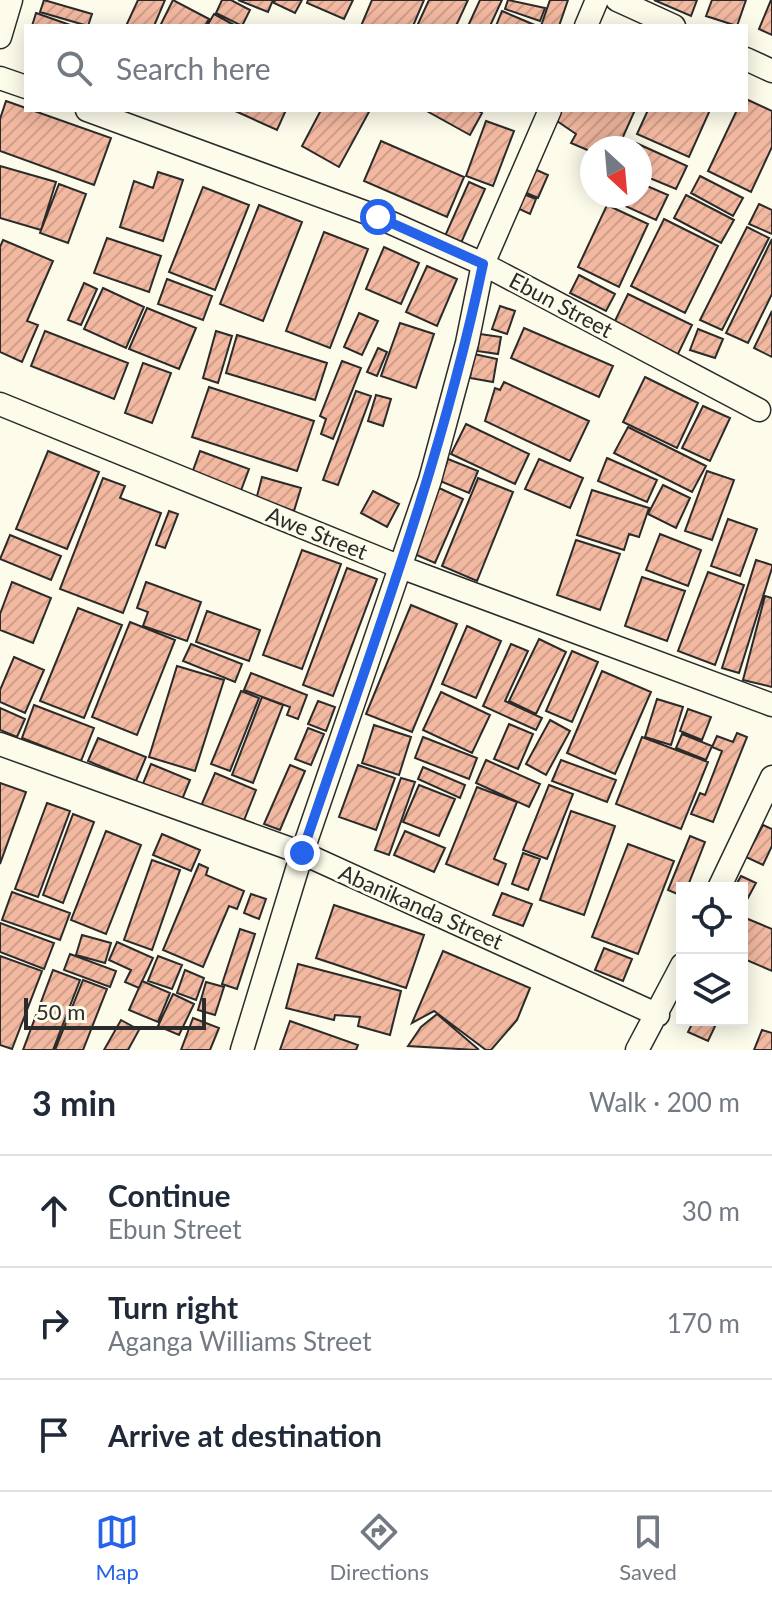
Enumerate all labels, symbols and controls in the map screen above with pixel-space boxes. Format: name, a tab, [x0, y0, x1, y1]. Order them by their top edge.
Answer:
search box	[24, 24, 748, 112]
icon: search	[52, 46, 96, 90]
text: Search here	[116, 50, 271, 86]
north arrow	[580, 136, 652, 208]
route start	[360, 199, 396, 235]
street label: Ebun Street	[505, 266, 618, 343]
street label: Awe Street	[263, 500, 372, 565]
route end	[284, 835, 320, 871]
street label: Abanikanda Street	[335, 858, 508, 955]
map controls	[676, 882, 748, 1026]
button: locate	[676, 882, 748, 954]
button: layers	[676, 954, 748, 1026]
scale bar	[24, 994, 206, 1030]
text: 50 m	[36, 998, 85, 1025]
text: 3 min	[32, 1082, 116, 1123]
text: Walk · 200 m	[589, 1086, 740, 1118]
text: Continue	[108, 1177, 231, 1213]
icon: ahead	[32, 1189, 76, 1233]
text: 30 m	[682, 1195, 740, 1227]
text: Ebun Street	[108, 1213, 242, 1245]
text: Turn right	[108, 1289, 238, 1325]
icon: right	[32, 1301, 76, 1345]
text: 170 m	[667, 1307, 740, 1339]
text: Aganga Williams Street	[108, 1325, 372, 1357]
icon: arrive	[32, 1413, 76, 1457]
text: Arrive at destination	[108, 1417, 382, 1453]
tab: Map	[95, 1510, 139, 1585]
tab: Directions	[330, 1510, 429, 1585]
tab: Saved	[619, 1510, 677, 1585]

